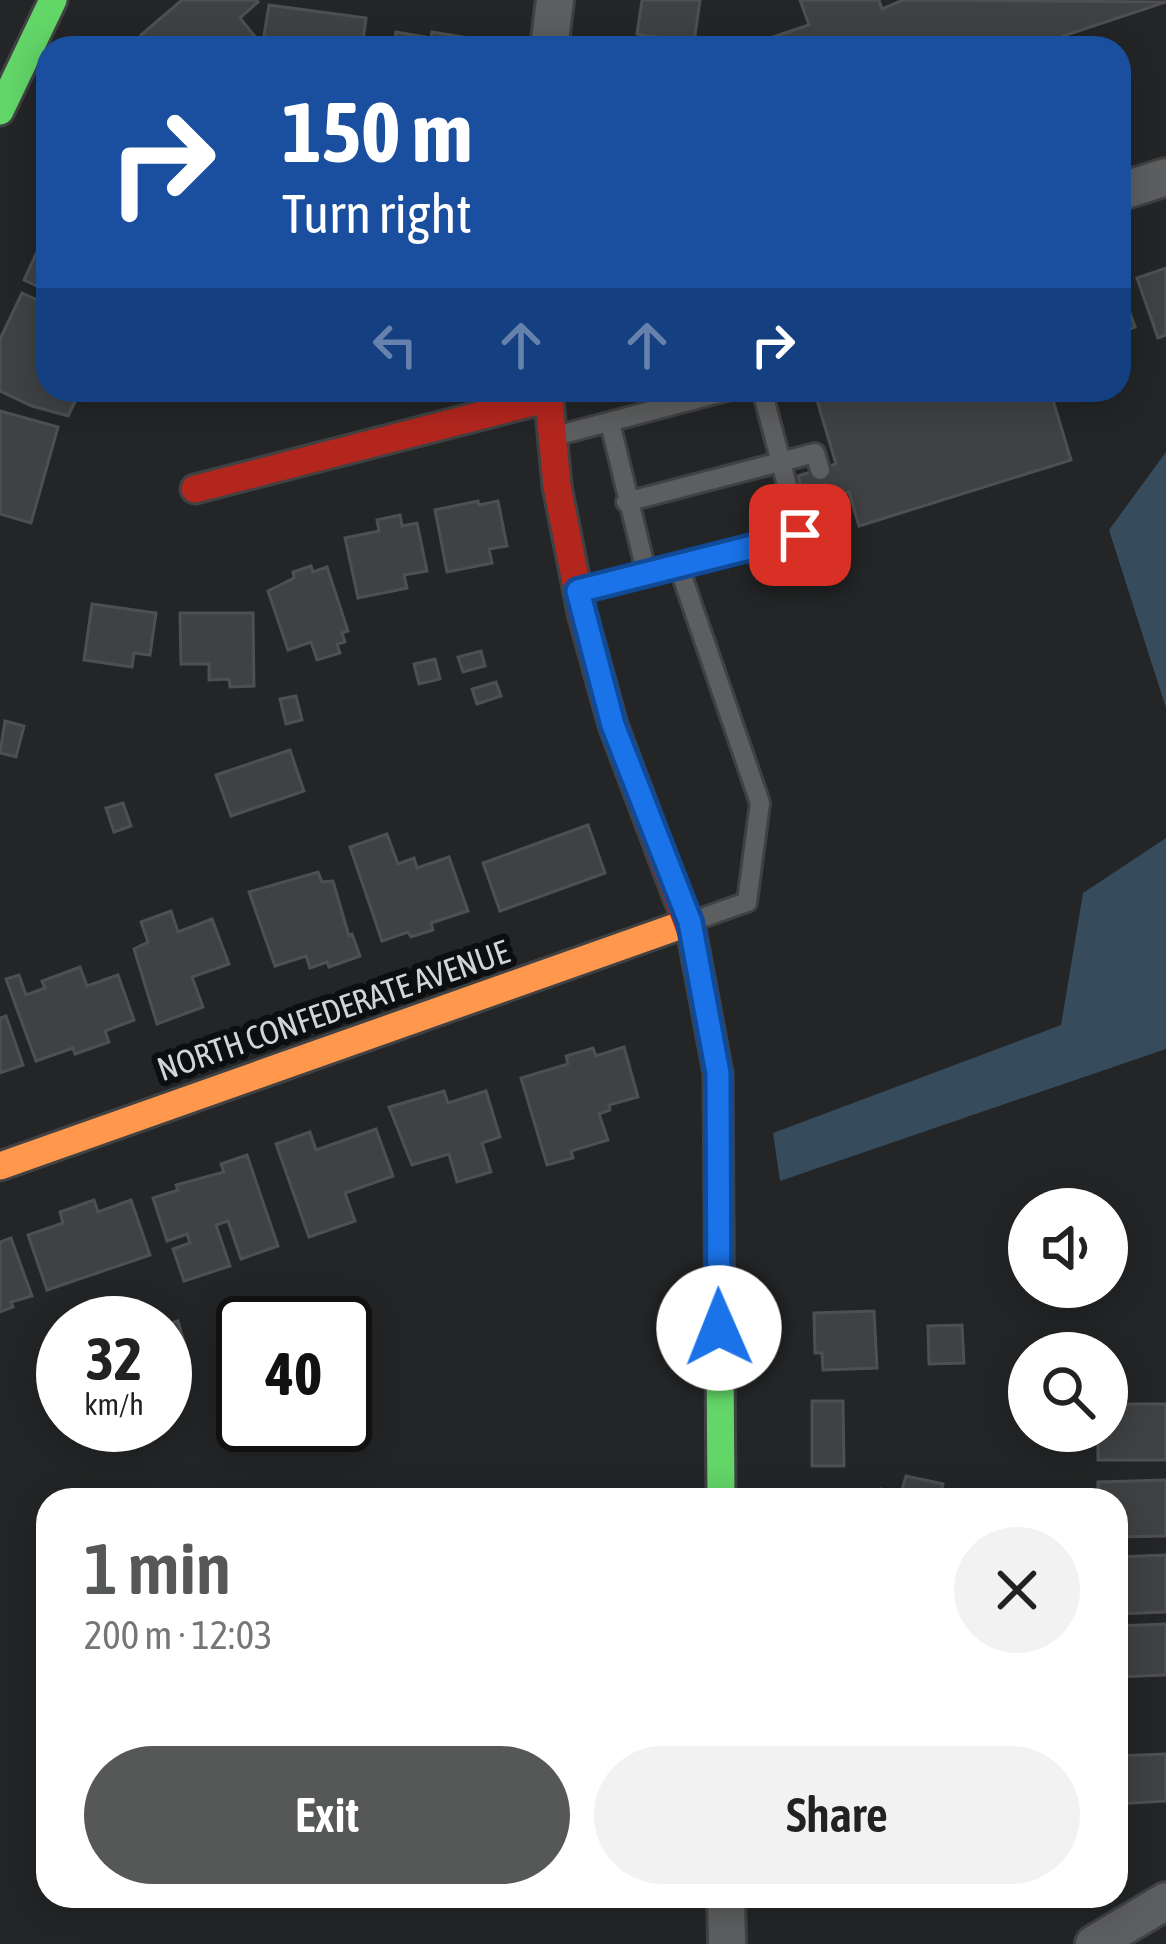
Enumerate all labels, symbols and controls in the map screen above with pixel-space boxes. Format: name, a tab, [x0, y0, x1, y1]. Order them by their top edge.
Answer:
icon: right	[84, 84, 240, 240]
text: 150 m	[282, 84, 472, 180]
text: Turn right	[282, 183, 472, 244]
icon: left	[362, 312, 428, 378]
icon: ahead	[488, 312, 554, 378]
icon: ahead	[614, 312, 680, 378]
icon: right	[740, 312, 806, 378]
pin	[749, 484, 851, 586]
icon: arrive	[767, 502, 833, 568]
street label: NORTH CONFEDERATE AVENUE	[152, 932, 514, 1088]
map controls	[1008, 1188, 1128, 1452]
button: sound	[1008, 1188, 1128, 1308]
position arrow	[656, 1265, 782, 1391]
speed limit sign: 40	[216, 1296, 372, 1452]
text: 32	[86, 1324, 142, 1393]
button: search	[1008, 1332, 1128, 1452]
text: km/h	[84, 1387, 144, 1421]
text: 1 min	[84, 1527, 231, 1609]
button: close	[954, 1527, 1080, 1653]
text: 200 m · 12:03	[84, 1613, 273, 1657]
button: Exit	[84, 1746, 570, 1884]
button: Share	[594, 1746, 1080, 1884]

